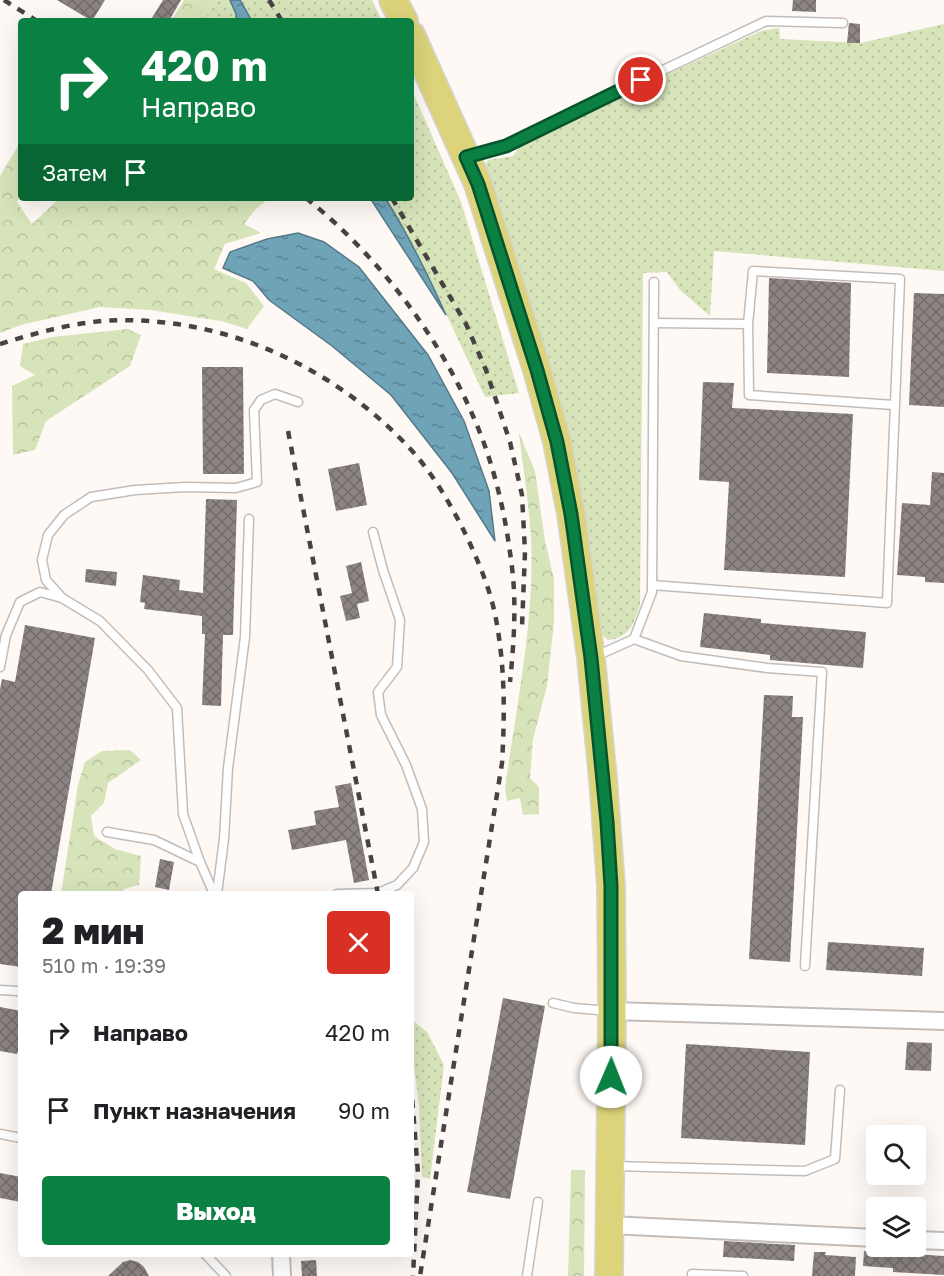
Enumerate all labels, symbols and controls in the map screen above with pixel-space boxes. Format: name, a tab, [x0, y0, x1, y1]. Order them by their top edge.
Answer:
text: 420 m	[141, 40, 267, 90]
icon: right	[42, 42, 120, 120]
pin	[615, 54, 666, 105]
icon: arrive	[624, 63, 657, 96]
text: Направо	[141, 91, 256, 123]
icon: arrive	[119, 156, 152, 189]
text: Затем	[42, 159, 107, 186]
text: 2 мин	[42, 909, 144, 952]
button: close	[327, 911, 390, 974]
text: 510 m · 19:39	[42, 953, 166, 977]
icon: right	[42, 1016, 75, 1049]
text: Направо	[93, 1019, 188, 1046]
text: 420 m	[325, 1019, 390, 1046]
position arrow	[579, 1045, 643, 1109]
icon: arrive	[42, 1094, 75, 1127]
text: Пункт назначения	[93, 1097, 296, 1124]
text: 90 m	[338, 1097, 390, 1124]
map controls	[866, 1125, 926, 1257]
button: search	[866, 1125, 926, 1185]
button: Выход	[42, 1176, 390, 1245]
button: layers	[866, 1197, 926, 1257]

